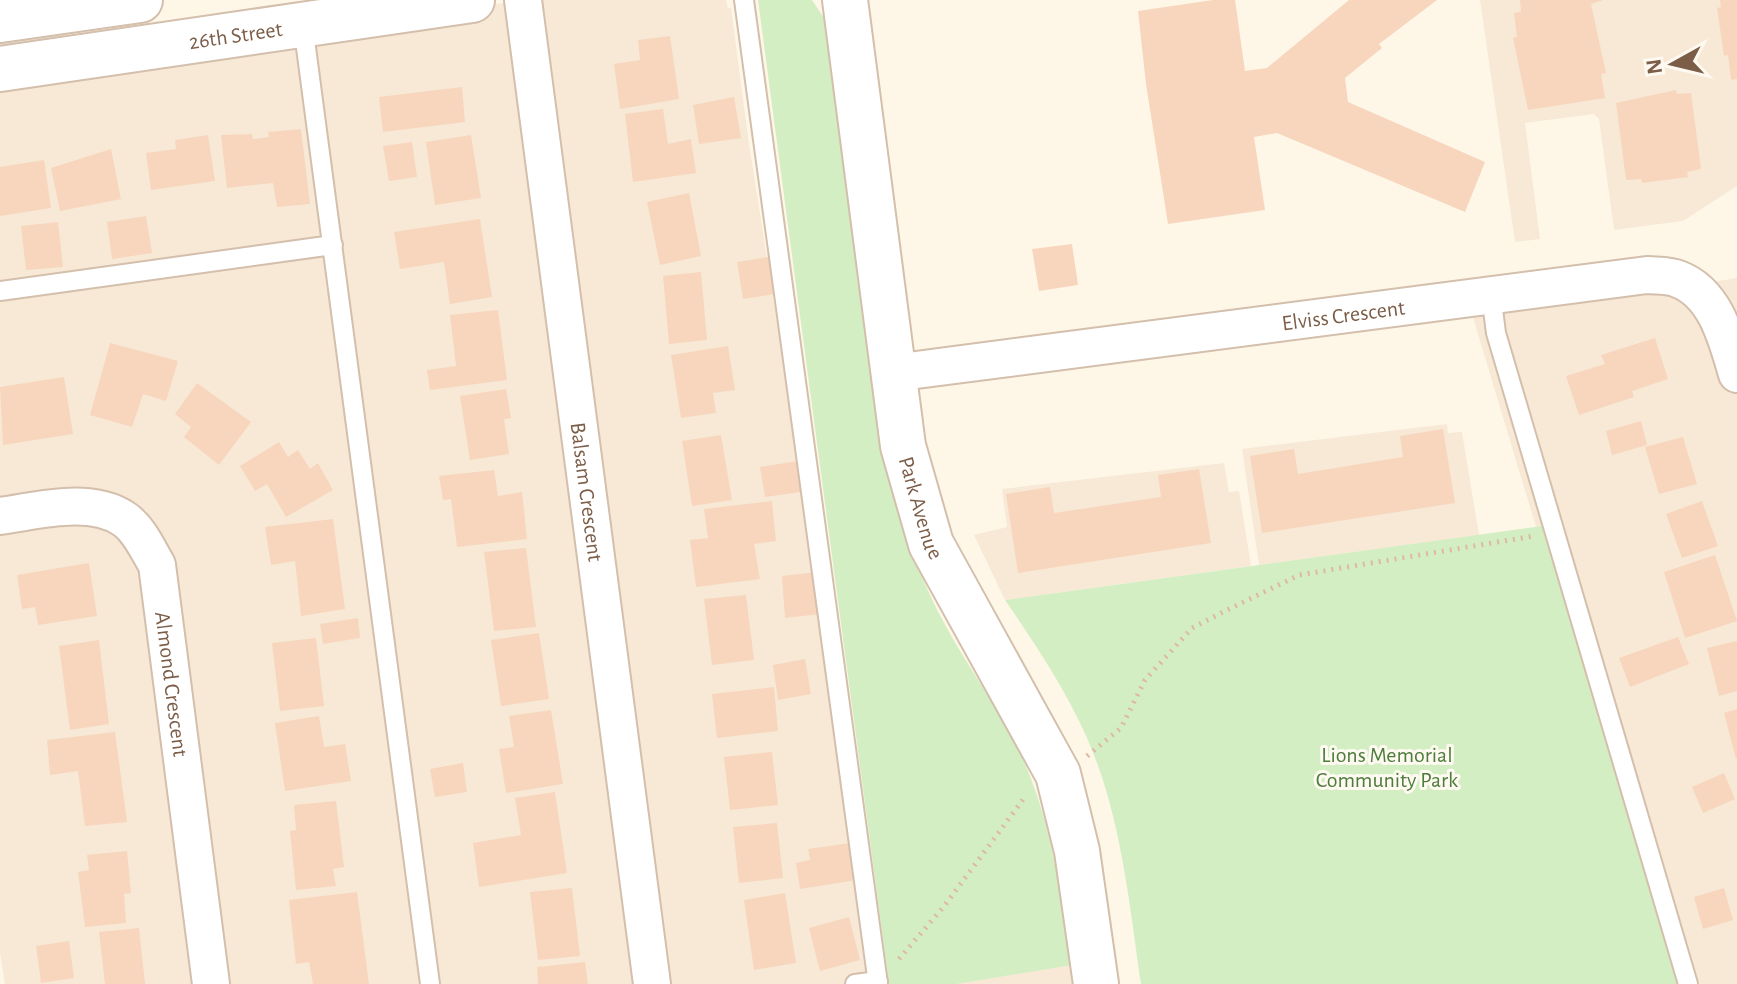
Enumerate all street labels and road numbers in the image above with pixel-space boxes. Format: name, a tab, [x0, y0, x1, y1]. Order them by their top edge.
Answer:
street label: 26th Street	[187, 18, 284, 53]
street label: Elviss Crescent	[1280, 297, 1406, 334]
street label: Balsam Crescent	[566, 421, 607, 563]
street label: Park Avenue	[895, 454, 947, 563]
street label: Almond Crescent	[151, 610, 192, 758]

